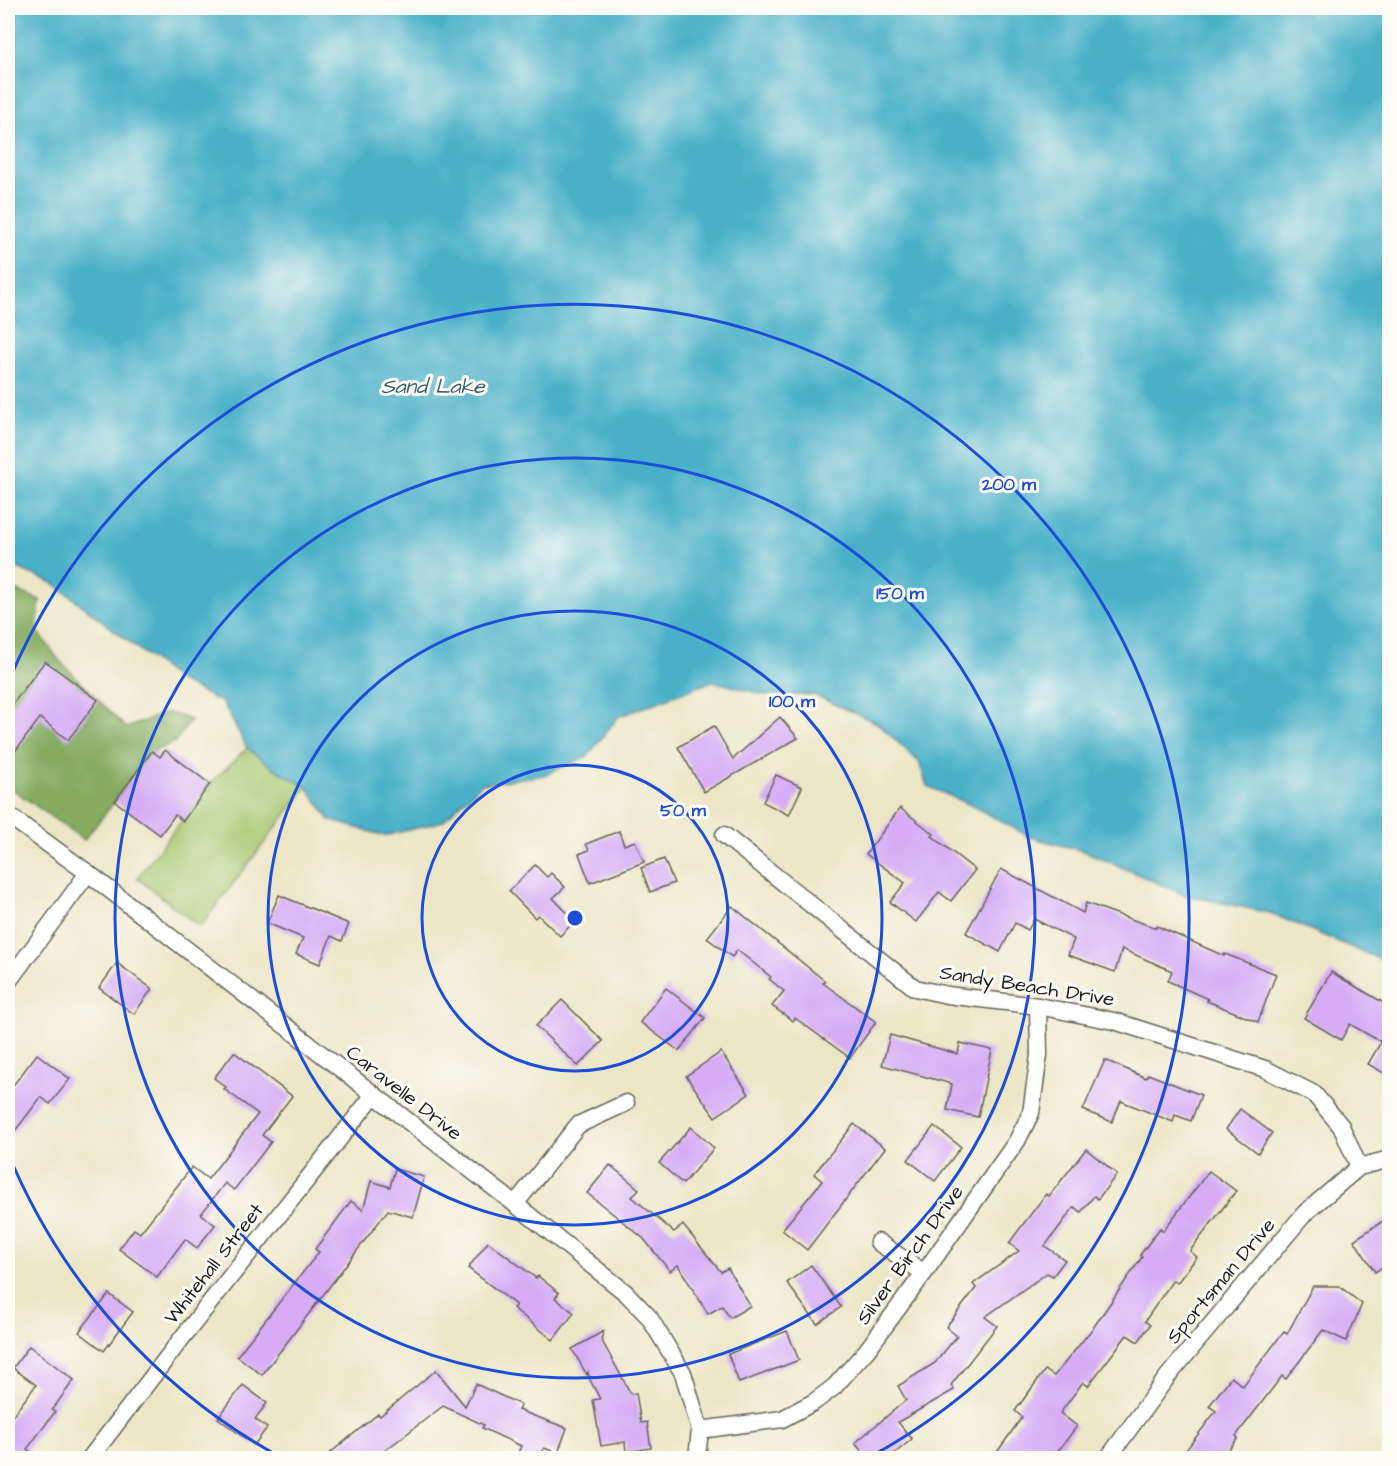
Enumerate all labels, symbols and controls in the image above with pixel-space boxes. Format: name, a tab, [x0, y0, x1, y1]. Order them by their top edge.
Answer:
water label: Sand Lake	[381, 372, 486, 401]
text: 200 m	[981, 472, 1037, 497]
text: 150 m	[876, 581, 925, 606]
text: 100 m	[769, 689, 816, 714]
text: 50 m	[660, 798, 707, 823]
centre of rings	[565, 908, 585, 928]
street label: Sandy Beach Drive	[938, 958, 1116, 1015]
street label: Caravelle Drive	[340, 1039, 468, 1147]
street label: Silver Birch Drive	[850, 1179, 970, 1331]
street label: Whitehall Street	[158, 1198, 270, 1330]
street label: Sportsman Drive	[1160, 1212, 1282, 1350]

